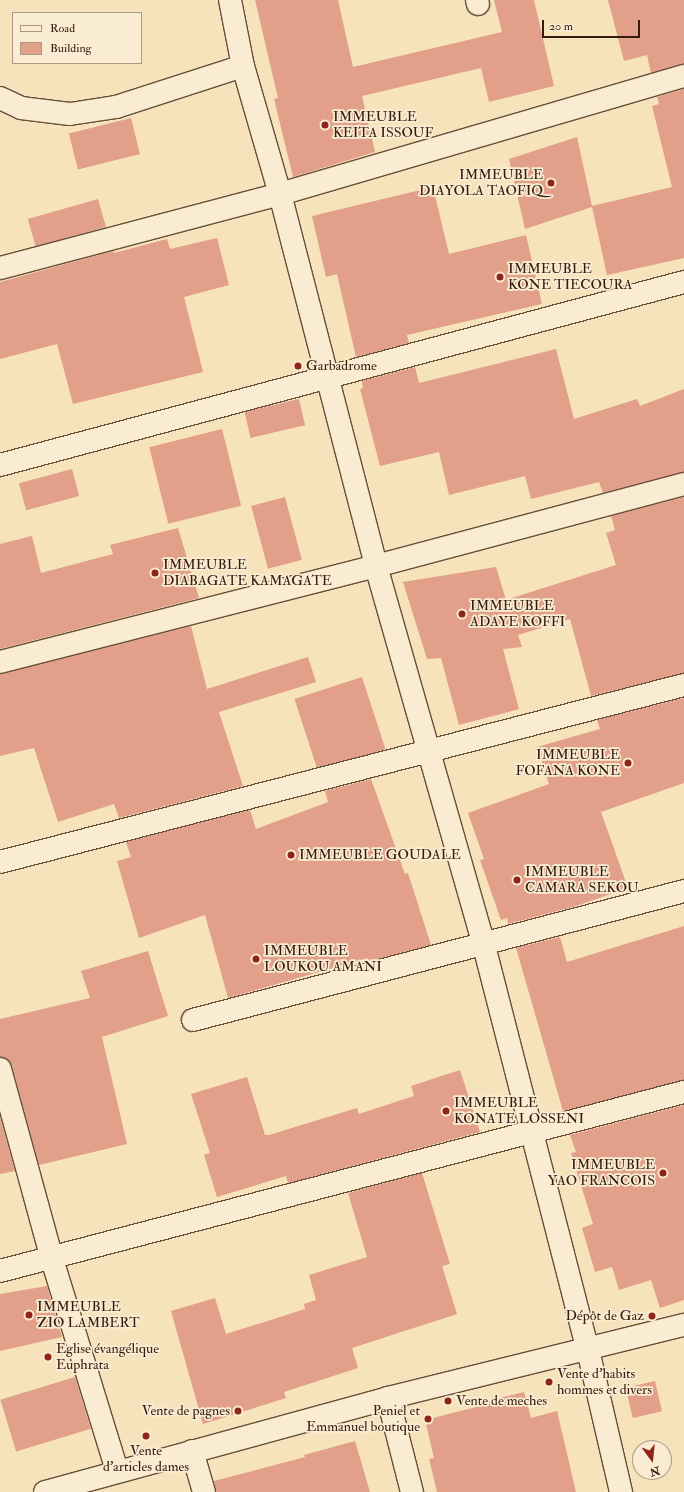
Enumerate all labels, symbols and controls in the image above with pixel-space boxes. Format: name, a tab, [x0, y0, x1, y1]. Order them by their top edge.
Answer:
legend	[12, 12, 142, 64]
scale bar	[544, 12, 642, 38]
text: 20 m	[549, 19, 573, 34]
text: Road	[50, 21, 75, 36]
text: Building	[50, 41, 91, 56]
place label: IMMEUBLE KEITA ISSOUF	[333, 109, 433, 142]
marker: IMMEUBLE KEITA ISSOUF	[320, 120, 330, 130]
place label: IMMEUBLE DIAYOLA TAOFIQ	[419, 167, 543, 200]
marker: IMMEUBLE DIAYOLA TAOFIQ	[546, 178, 556, 188]
place label: IMMEUBLE KONE TIECOURA	[508, 261, 632, 294]
marker: IMMEUBLE KONE TIECOURA	[495, 272, 505, 282]
place label: Garbadrome	[306, 358, 377, 374]
marker: Garbadrome	[293, 361, 303, 371]
place label: IMMEUBLE DIABAGATE KAMAGATE	[163, 557, 332, 590]
marker: IMMEUBLE DIABAGATE KAMAGATE	[150, 568, 160, 578]
place label: IMMEUBLE ADAYE KOFFI	[470, 598, 565, 630]
marker: IMMEUBLE ADAYE KOFFI	[457, 609, 467, 619]
place label: IMMEUBLE FOFANA KONE	[515, 747, 620, 780]
marker: IMMEUBLE FOFANA KONE	[623, 758, 633, 768]
place label: IMMEUBLE GOUDALE	[299, 847, 461, 863]
marker: IMMEUBLE GOUDALE	[286, 850, 296, 860]
place label: IMMEUBLE CAMARA SEKOU	[525, 864, 639, 896]
marker: IMMEUBLE CAMARA SEKOU	[512, 875, 522, 885]
place label: IMMEUBLE LOUKOU AMANI	[264, 943, 382, 976]
marker: IMMEUBLE LOUKOU AMANI	[251, 954, 261, 964]
place label: IMMEUBLE KONATE LOSSENI	[454, 1095, 584, 1128]
marker: IMMEUBLE KONATE LOSSENI	[441, 1106, 451, 1116]
place label: IMMEUBLE YAO FRANCOIS	[548, 1157, 655, 1190]
marker: IMMEUBLE YAO FRANCOIS	[658, 1168, 668, 1178]
place label: IMMEUBLE ZIO LAMBERT	[37, 1299, 140, 1332]
place label: Dépôt de Gaz	[565, 1308, 644, 1324]
marker: IMMEUBLE ZIO LAMBERT	[24, 1310, 34, 1320]
marker: Dépôt de Gaz	[647, 1311, 657, 1321]
place label: Eglise évangélique Euphrata	[56, 1341, 159, 1374]
marker: Eglise évangélique Euphrata	[43, 1352, 53, 1362]
place label: Vente d'habits hommes et divers	[557, 1366, 652, 1398]
marker: Vente d'habits hommes et divers	[544, 1377, 554, 1387]
place label: Vente de meches	[456, 1393, 547, 1409]
marker: Vente de meches	[443, 1396, 453, 1406]
place label: Vente de pagnes	[142, 1403, 230, 1419]
place label: Peniel et Emmanuel boutique	[306, 1403, 420, 1436]
marker: Vente de pagnes	[233, 1406, 243, 1416]
marker: Peniel et Emmanuel boutique	[423, 1414, 433, 1424]
marker: Vente d'articles dames	[141, 1431, 151, 1441]
north arrow	[632, 1440, 672, 1480]
place label: Vente d'articles dames	[103, 1443, 189, 1476]
text: N	[649, 1464, 661, 1479]

